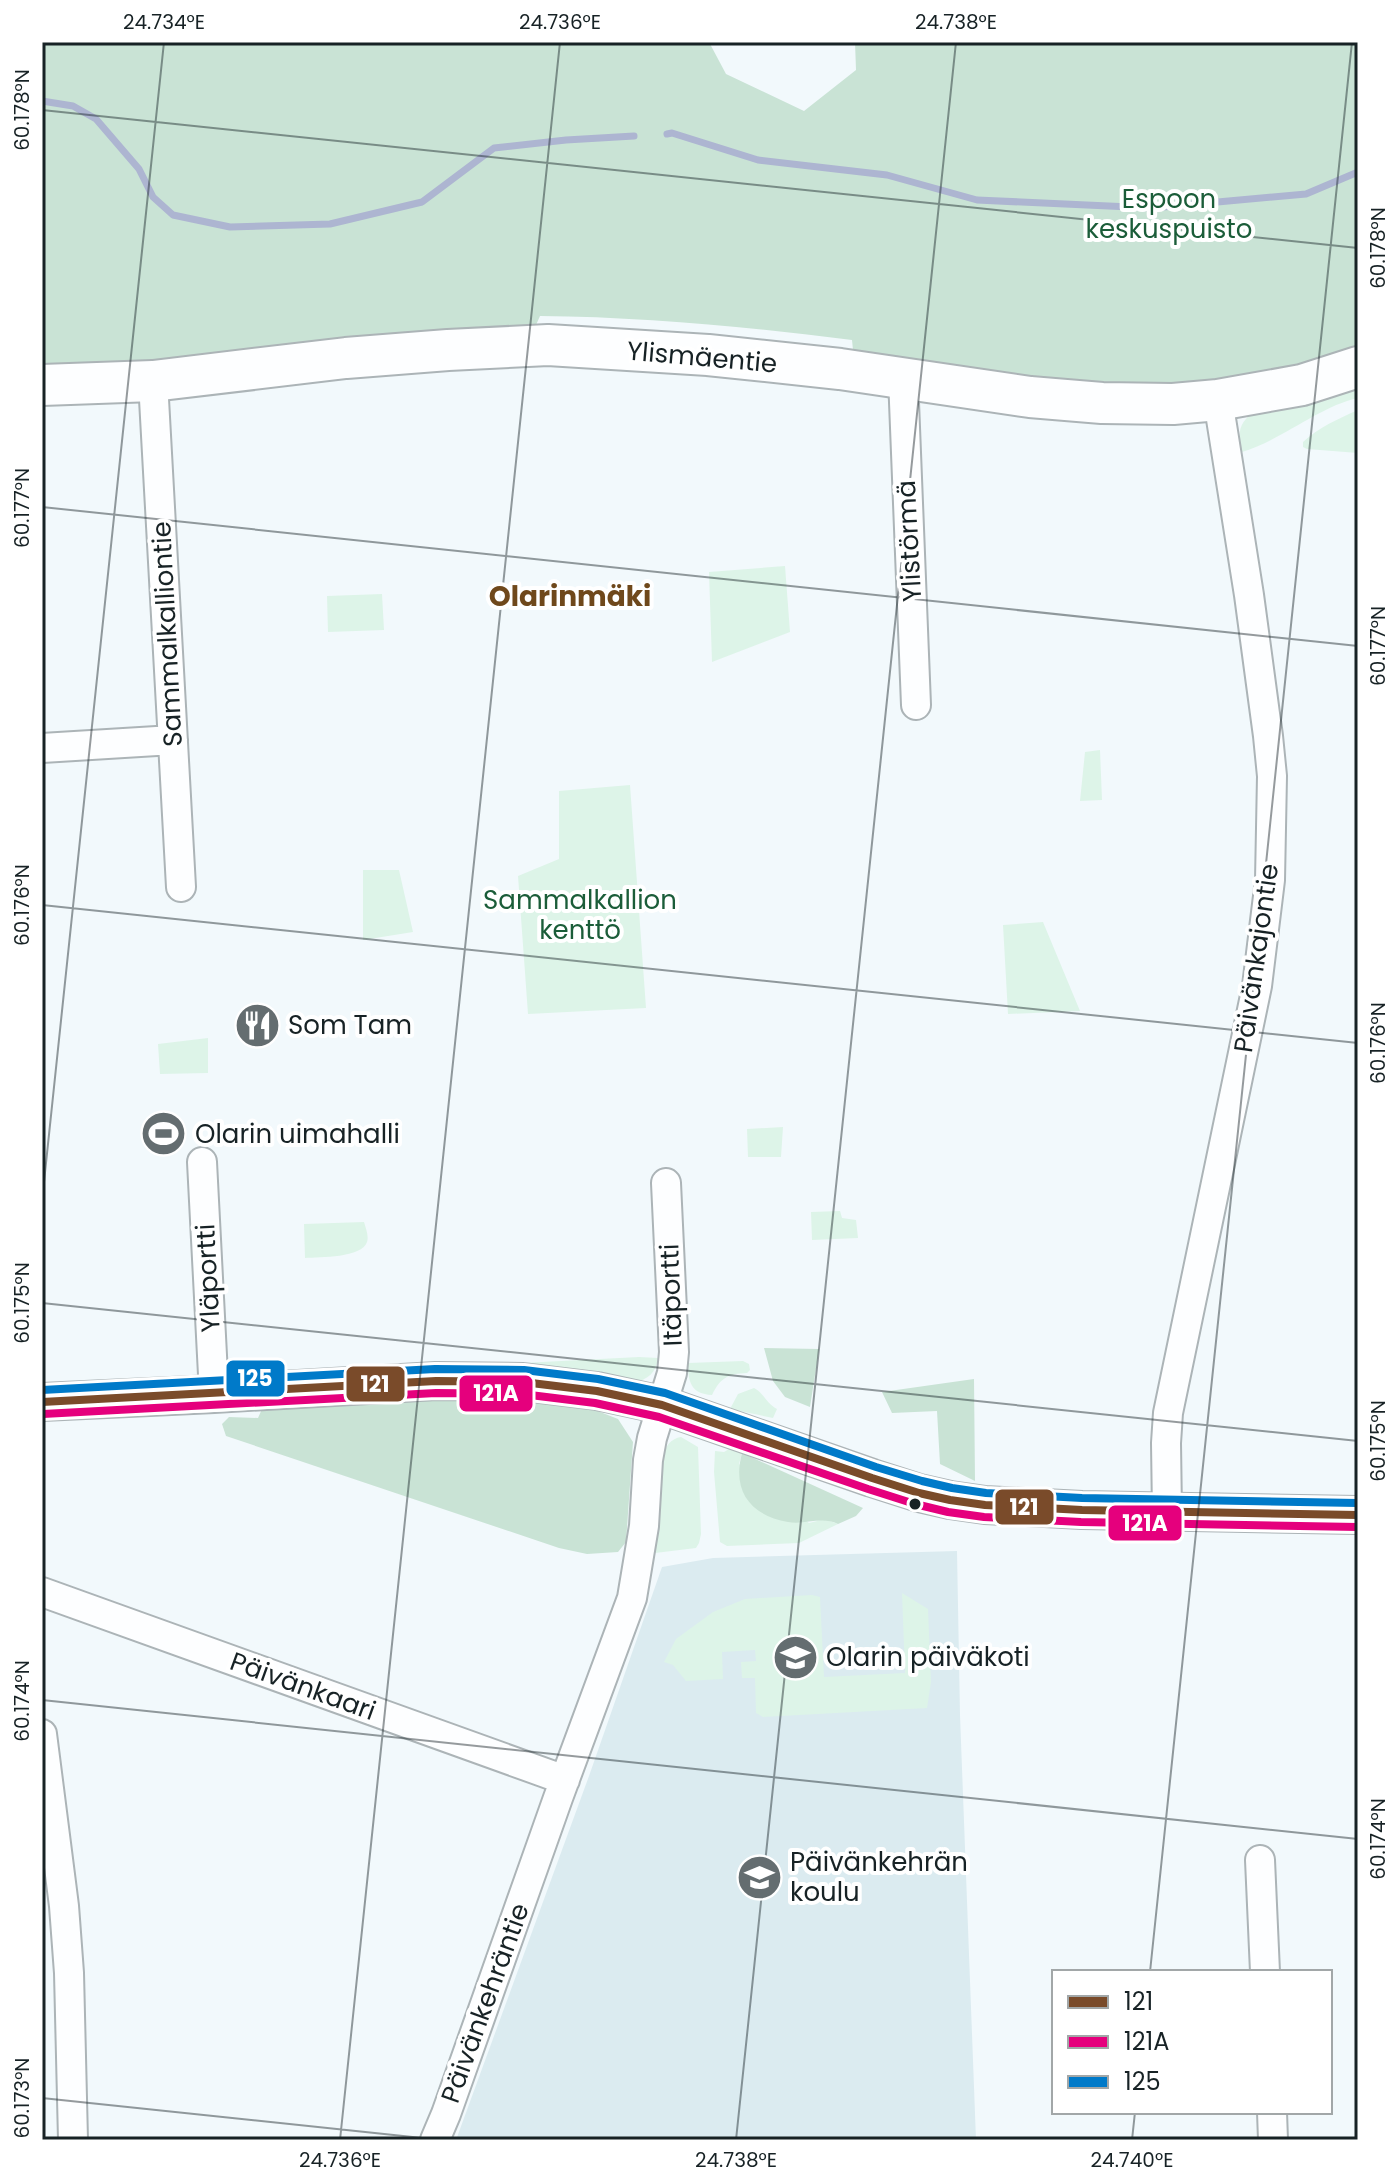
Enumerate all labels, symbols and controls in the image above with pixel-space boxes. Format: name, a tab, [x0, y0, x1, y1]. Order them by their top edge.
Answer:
text: 24.734°E	[123, 8, 205, 36]
text: 24.736°E	[519, 8, 601, 36]
text: 24.738°E	[915, 8, 997, 36]
text: 60.178°N	[8, 69, 36, 151]
park label: Espoon keskuspuisto	[1086, 181, 1252, 247]
text: 60.178°N	[1364, 207, 1392, 289]
street label: Ylismäentie	[625, 333, 779, 381]
text: 60.177°N	[8, 468, 36, 548]
street label: Ylistörmä	[888, 479, 930, 603]
street label: Sammalkalliontie	[143, 520, 191, 748]
district label: Olarinmäki	[489, 577, 651, 616]
text: 60.177°N	[1364, 606, 1392, 686]
street label: Päivänkajontie	[1225, 861, 1287, 1055]
text: 60.176°N	[8, 864, 36, 946]
park label: Sammalkallion kenttö	[483, 882, 677, 948]
restaurant icon: Som Tam	[233, 1001, 281, 1049]
text: 60.176°N	[1364, 1002, 1392, 1084]
place label: Som Tam	[288, 1007, 412, 1043]
sports icon: Olarin uimahalli	[140, 1110, 188, 1158]
place label: Olarin uimahalli	[195, 1116, 400, 1152]
street label: Yläportti	[187, 1223, 229, 1333]
street label: Itäportti	[651, 1243, 691, 1347]
text: 60.175°N	[8, 1262, 36, 1344]
line badge: 125	[225, 1359, 286, 1398]
text: 125	[237, 1363, 273, 1394]
line badge: 121	[345, 1365, 406, 1403]
text: 121	[360, 1369, 390, 1400]
line badge: 121A	[458, 1374, 534, 1413]
text: 121A	[473, 1378, 519, 1409]
text: 60.175°N	[1364, 1400, 1392, 1482]
line badge: 121	[994, 1488, 1055, 1526]
text: 121	[1009, 1492, 1039, 1523]
unlabelled marker	[907, 1496, 923, 1512]
line badge: 121A	[1107, 1504, 1183, 1542]
text: 121A	[1122, 1508, 1168, 1539]
school or university icon: Olarin päiväkoti	[771, 1633, 819, 1681]
place label: Olarin päiväkoti	[826, 1639, 1030, 1675]
street label: Päivänkaari	[225, 1643, 381, 1729]
text: 60.174°N	[8, 1660, 36, 1742]
text: 60.174°N	[1364, 1798, 1392, 1880]
place label: Päivänkehrän koulu	[790, 1844, 968, 1910]
school or university icon: Päivänkehrän koulu	[735, 1853, 783, 1901]
street label: Päivänkehräntie	[432, 1898, 538, 2108]
legend	[1052, 1970, 1332, 2114]
text: 121	[1124, 1985, 1153, 2018]
text: 121A	[1124, 2025, 1169, 2058]
text: 60.173°N	[8, 2058, 36, 2138]
text: 125	[1124, 2065, 1161, 2098]
text: 24.736°E	[299, 2146, 381, 2174]
text: 24.738°E	[695, 2146, 777, 2174]
text: 24.740°E	[1091, 2146, 1173, 2174]

